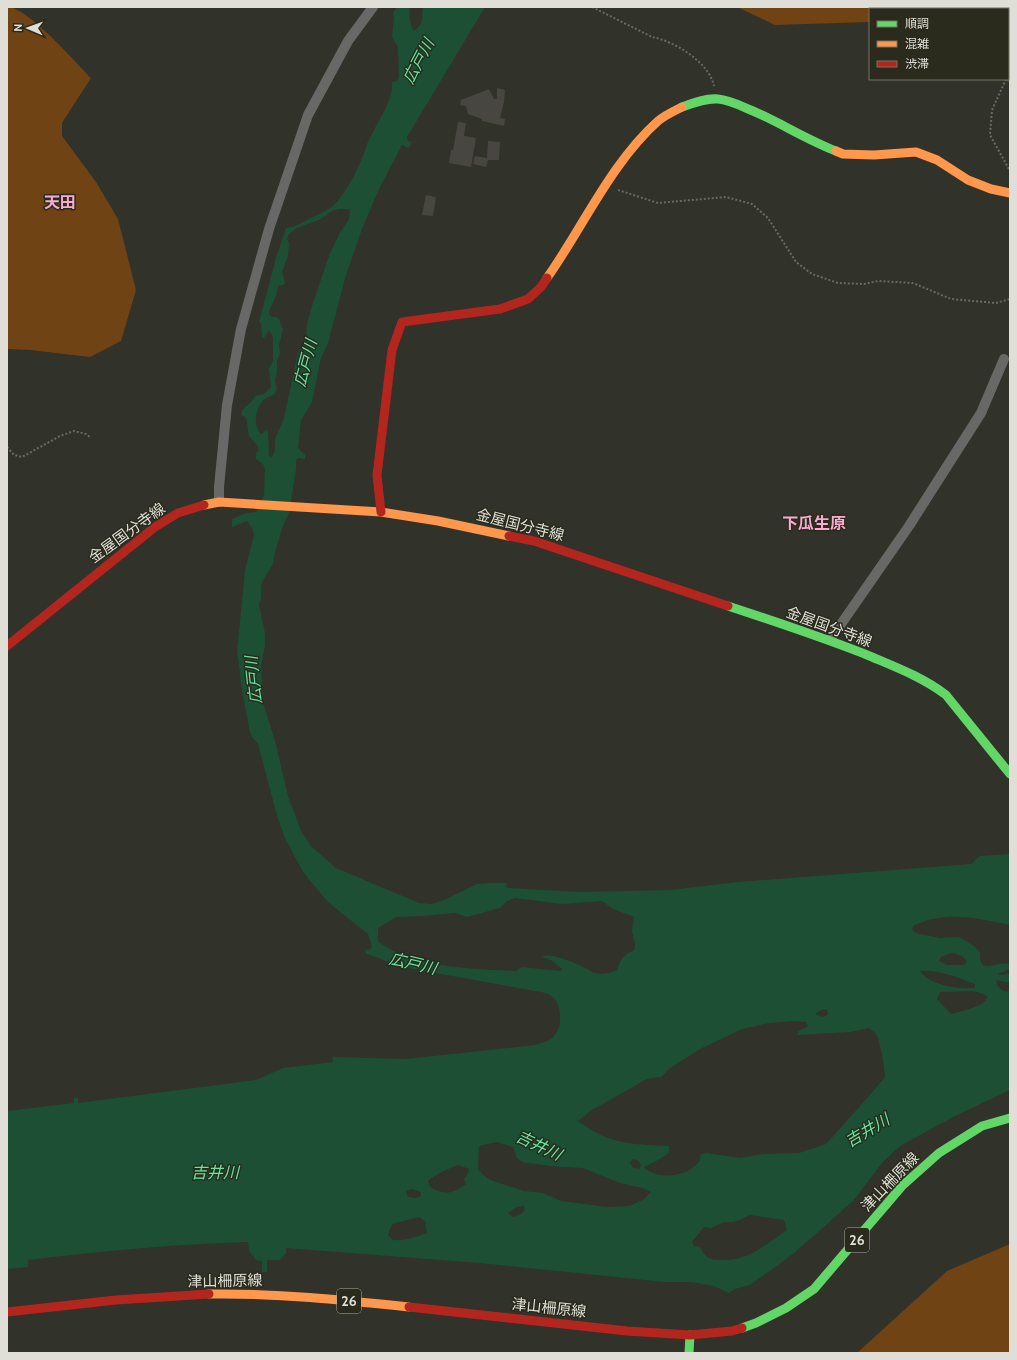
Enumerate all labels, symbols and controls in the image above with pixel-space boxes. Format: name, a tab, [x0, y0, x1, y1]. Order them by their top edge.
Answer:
north arrow	[8, 8, 48, 48]
legend	[869, 8, 1009, 80]
text: 順調	[905, 16, 929, 31]
text: N	[11, 24, 25, 32]
water label: 広戸川	[399, 34, 439, 87]
text: 混雑	[905, 36, 929, 51]
text: 渋滞	[905, 56, 929, 71]
district label: 天田	[44, 193, 76, 212]
water label: 広戸川	[290, 336, 321, 389]
street label: 金屋国分寺線	[85, 499, 169, 567]
street label: 金屋国分寺線	[474, 505, 566, 545]
district label: 下瓜生原	[782, 514, 846, 533]
street label: 金屋国分寺線	[784, 603, 874, 651]
water label: 広戸川	[241, 653, 265, 705]
water label: 広戸川	[387, 949, 440, 979]
water label: 吉井川	[842, 1109, 894, 1151]
water label: 吉井川	[513, 1127, 566, 1165]
street label: 津山柵原線	[857, 1149, 923, 1215]
water label: 吉井川	[191, 1163, 241, 1182]
road number: 26	[845, 1228, 869, 1252]
street label: 津山柵原線	[187, 1271, 263, 1291]
road number: 26	[337, 1289, 361, 1313]
street label: 津山柵原線	[511, 1295, 587, 1321]

